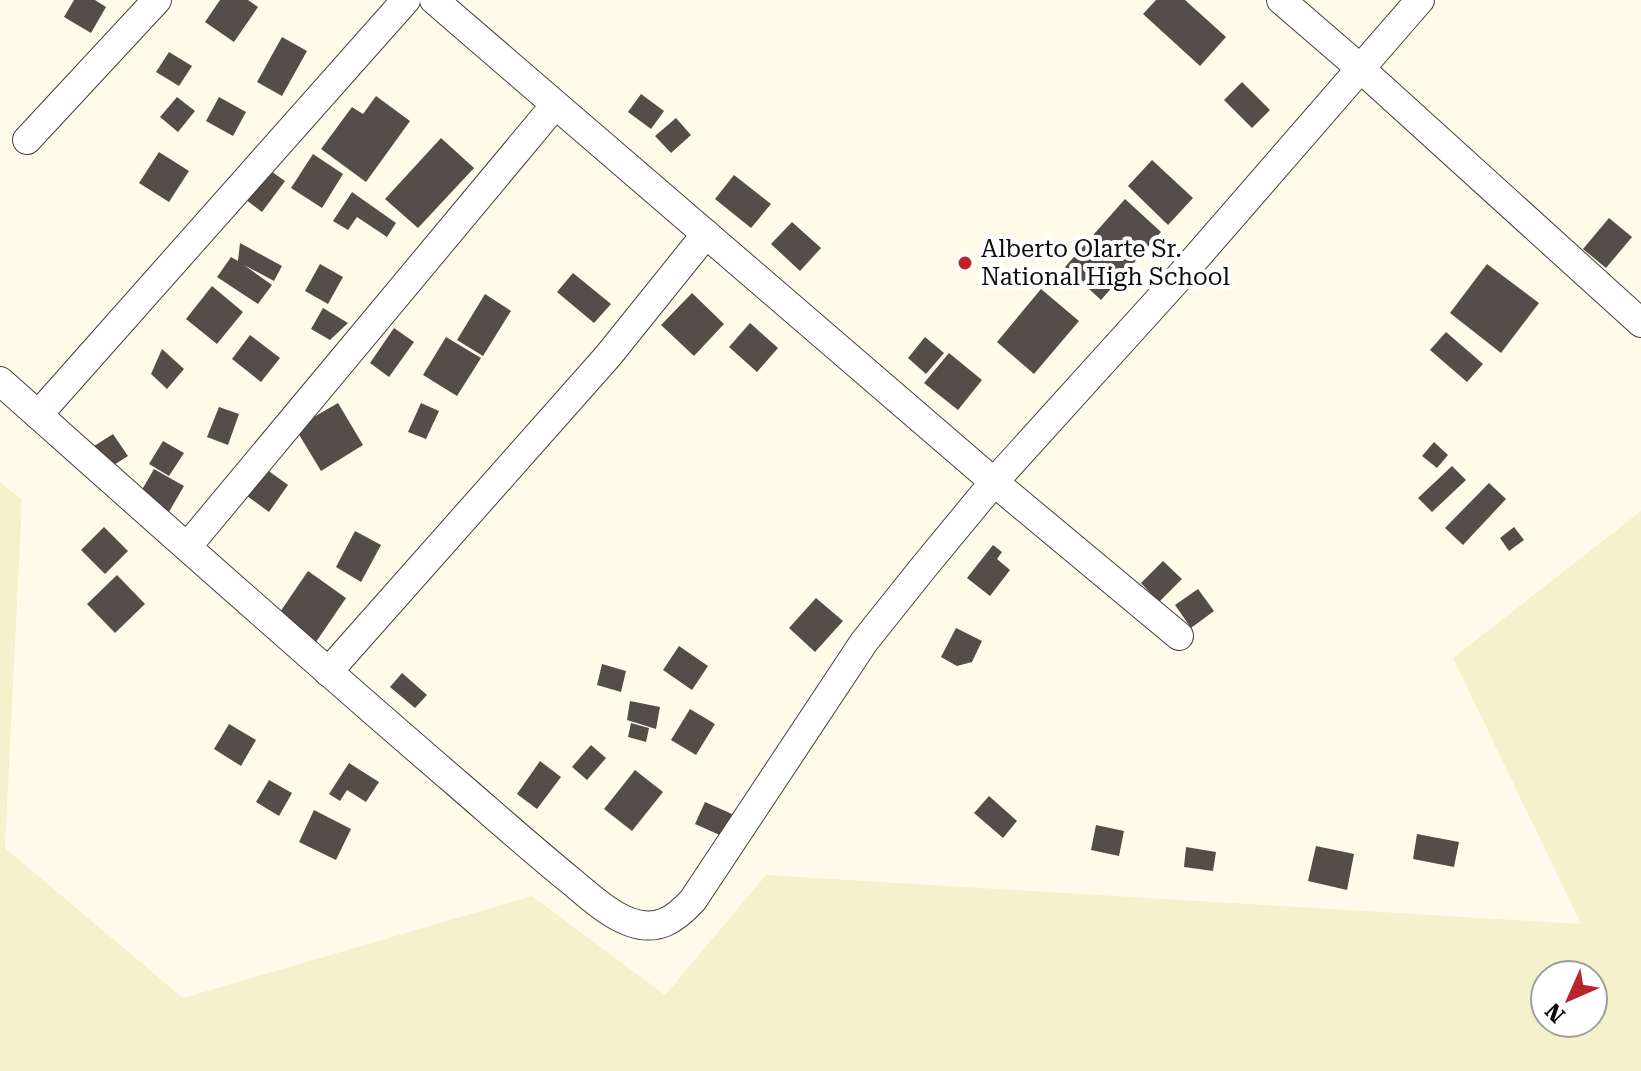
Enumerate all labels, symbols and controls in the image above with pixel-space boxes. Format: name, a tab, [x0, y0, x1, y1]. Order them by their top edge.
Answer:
place label: Alberto Olarte Sr. National High School	[981, 235, 1230, 291]
marker: Alberto Olarte Sr. National High School	[956, 254, 974, 272]
north arrow	[1529, 959, 1609, 1039]
text: N	[1540, 998, 1570, 1028]

